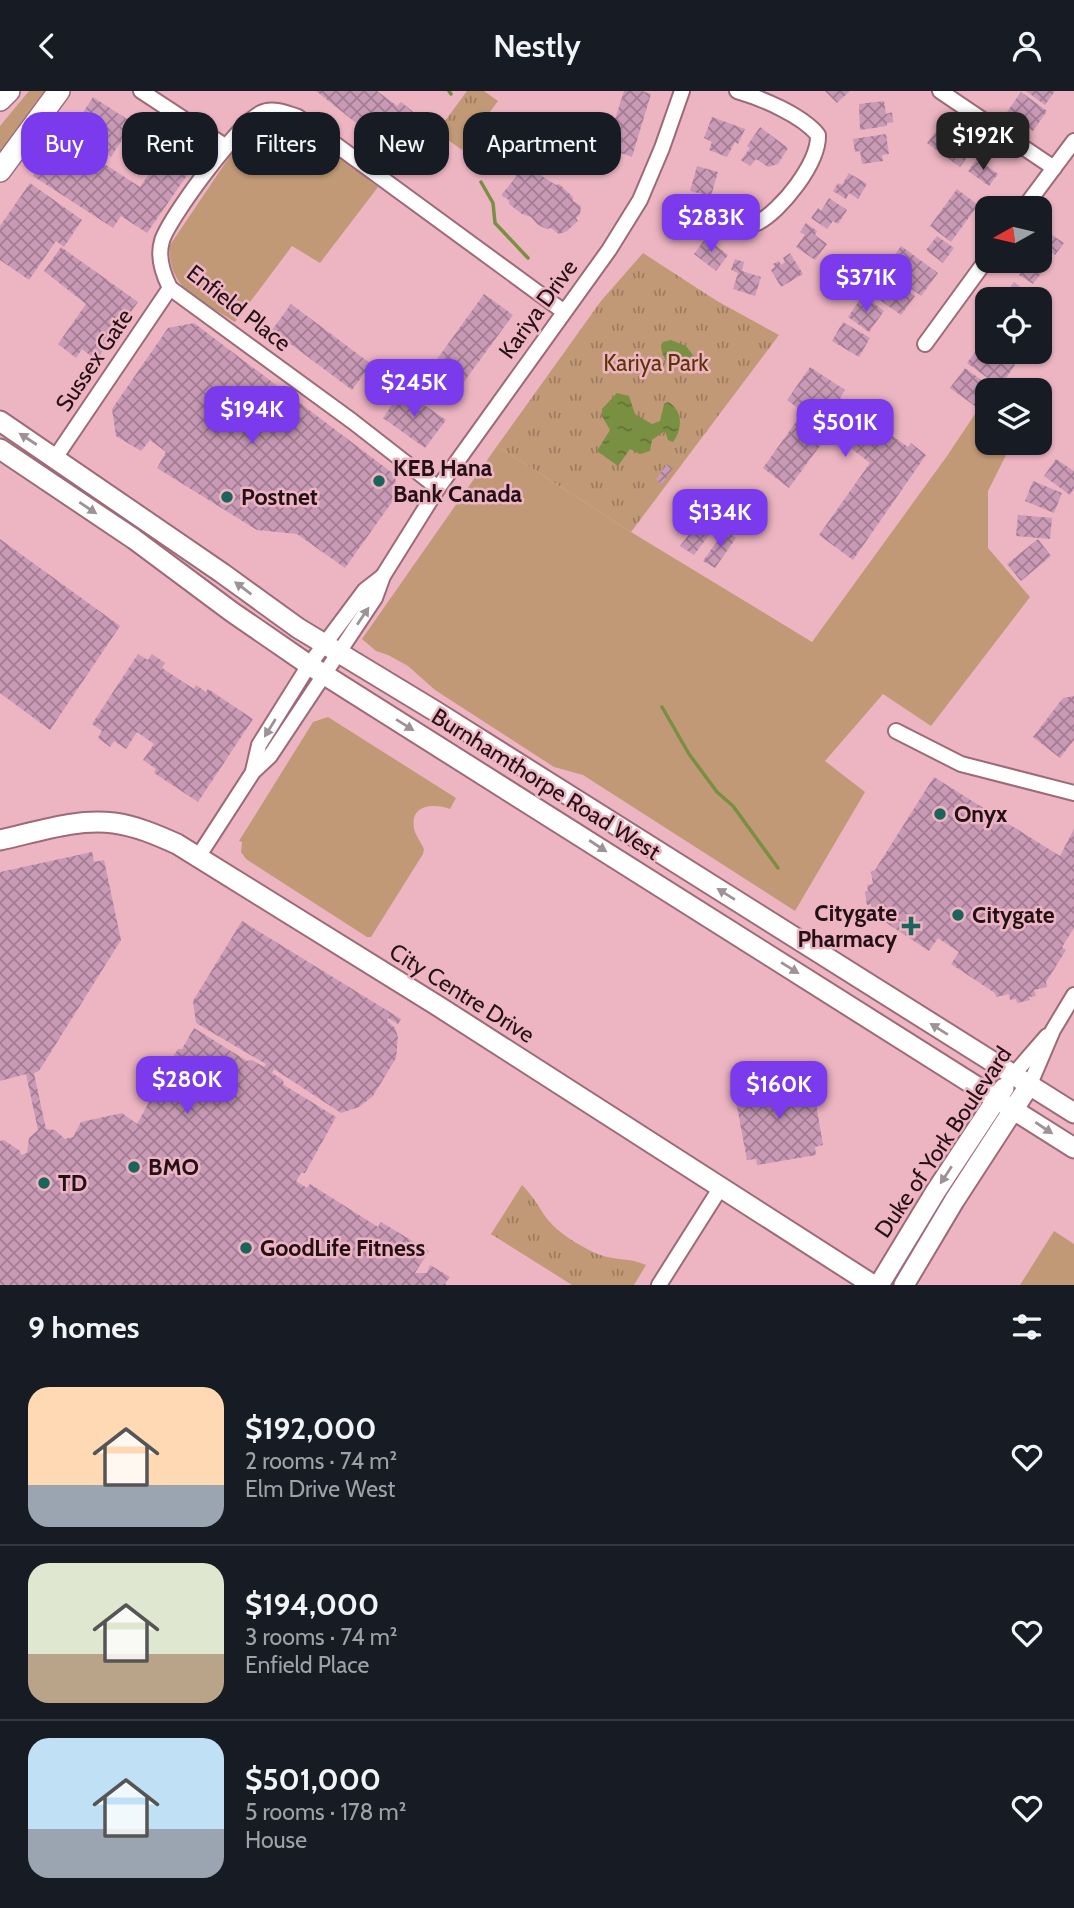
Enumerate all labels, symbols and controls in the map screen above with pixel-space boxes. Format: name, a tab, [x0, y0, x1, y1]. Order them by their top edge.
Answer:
text: Nestly	[493, 26, 581, 65]
icon: back	[28, 27, 66, 65]
icon: person	[1008, 27, 1046, 65]
chip: Buy	[21, 112, 108, 175]
chip: Rent	[122, 112, 218, 175]
chip: Filters	[232, 112, 340, 175]
chip: New	[354, 112, 449, 175]
chip: Apartment	[463, 112, 621, 175]
pin: $192K	[934, 113, 1032, 172]
text: $192K	[952, 121, 1014, 149]
pin: $283K	[662, 195, 760, 254]
north arrow	[975, 196, 1052, 273]
map controls	[975, 196, 1052, 455]
text: $283K	[678, 203, 744, 231]
street label: Kariya Drive	[493, 254, 583, 364]
pin: $371K	[817, 255, 915, 314]
street label: Enfield Place	[181, 259, 297, 357]
text: $371K	[836, 263, 896, 291]
button: locate	[975, 287, 1052, 364]
street label: Sussex Gate	[49, 303, 139, 417]
park label: Kariya Park	[603, 349, 709, 377]
pin: $245K	[365, 359, 463, 419]
text: $245K	[381, 368, 447, 396]
button: layers	[975, 378, 1052, 455]
pin: $194K	[203, 387, 301, 446]
text: $194K	[220, 395, 284, 423]
pin: $501K	[796, 399, 894, 459]
text: $501K	[813, 408, 877, 436]
one-way arrow	[18, 433, 38, 446]
place label: KEB Hana Bank Canada	[393, 454, 523, 508]
marker: KEB Hana Bank Canada	[371, 473, 387, 489]
place label: Postnet	[241, 483, 318, 511]
marker: Postnet	[219, 489, 235, 505]
pin: $134K	[671, 489, 769, 549]
text: $134K	[689, 498, 751, 526]
one-way arrow	[79, 501, 97, 515]
one-way arrow	[233, 581, 252, 595]
one-way arrow	[356, 607, 370, 625]
street label: Burnhamthorpe Road West	[427, 702, 666, 866]
one-way arrow	[263, 718, 276, 737]
one-way arrow	[396, 718, 415, 731]
place label: Onyx	[954, 800, 1008, 828]
marker: Onyx	[932, 806, 948, 822]
one-way arrow	[588, 839, 607, 852]
one-way arrow	[716, 888, 735, 901]
place label: Citygate Pharmacy	[797, 899, 898, 953]
place label: Citygate	[972, 901, 1055, 929]
marker: Citygate	[950, 907, 966, 923]
marker: Citygate Pharmacy	[903, 918, 919, 934]
street label: City Centre Drive	[384, 937, 540, 1049]
one-way arrow	[780, 961, 799, 974]
one-way arrow	[929, 1022, 948, 1035]
street label: Duke of York Boulevard	[869, 1041, 1017, 1243]
pin: $280K	[138, 1056, 236, 1116]
pin: $160K	[730, 1061, 828, 1121]
text: $280K	[152, 1065, 222, 1093]
text: $160K	[746, 1070, 812, 1098]
one-way arrow	[1035, 1121, 1053, 1135]
place label: BMO	[148, 1153, 199, 1181]
marker: BMO	[126, 1159, 142, 1175]
one-way arrow	[940, 1166, 953, 1185]
place label: TD	[58, 1169, 87, 1197]
marker: TD	[36, 1175, 52, 1191]
place label: GoodLife Fitness	[260, 1234, 426, 1262]
marker: GoodLife Fitness	[238, 1240, 254, 1256]
icon: filters	[1008, 1308, 1046, 1346]
text: 9 homes	[28, 1309, 139, 1346]
text: $192,000	[245, 1410, 376, 1447]
icon: home	[84, 1415, 168, 1499]
icon: heart	[1008, 1438, 1046, 1476]
text: 2 rooms · 74 m²	[245, 1447, 397, 1475]
text: Elm Drive West	[245, 1475, 395, 1503]
text: $194,000	[245, 1586, 379, 1623]
icon: home	[84, 1591, 168, 1675]
icon: heart	[1008, 1614, 1046, 1652]
text: 3 rooms · 74 m²	[245, 1623, 397, 1651]
text: Enfield Place	[245, 1651, 369, 1679]
text: $501,000	[245, 1761, 381, 1798]
icon: home	[84, 1766, 168, 1850]
icon: heart	[1008, 1789, 1046, 1827]
text: 5 rooms · 178 m²	[245, 1798, 406, 1826]
text: House	[245, 1826, 307, 1854]

